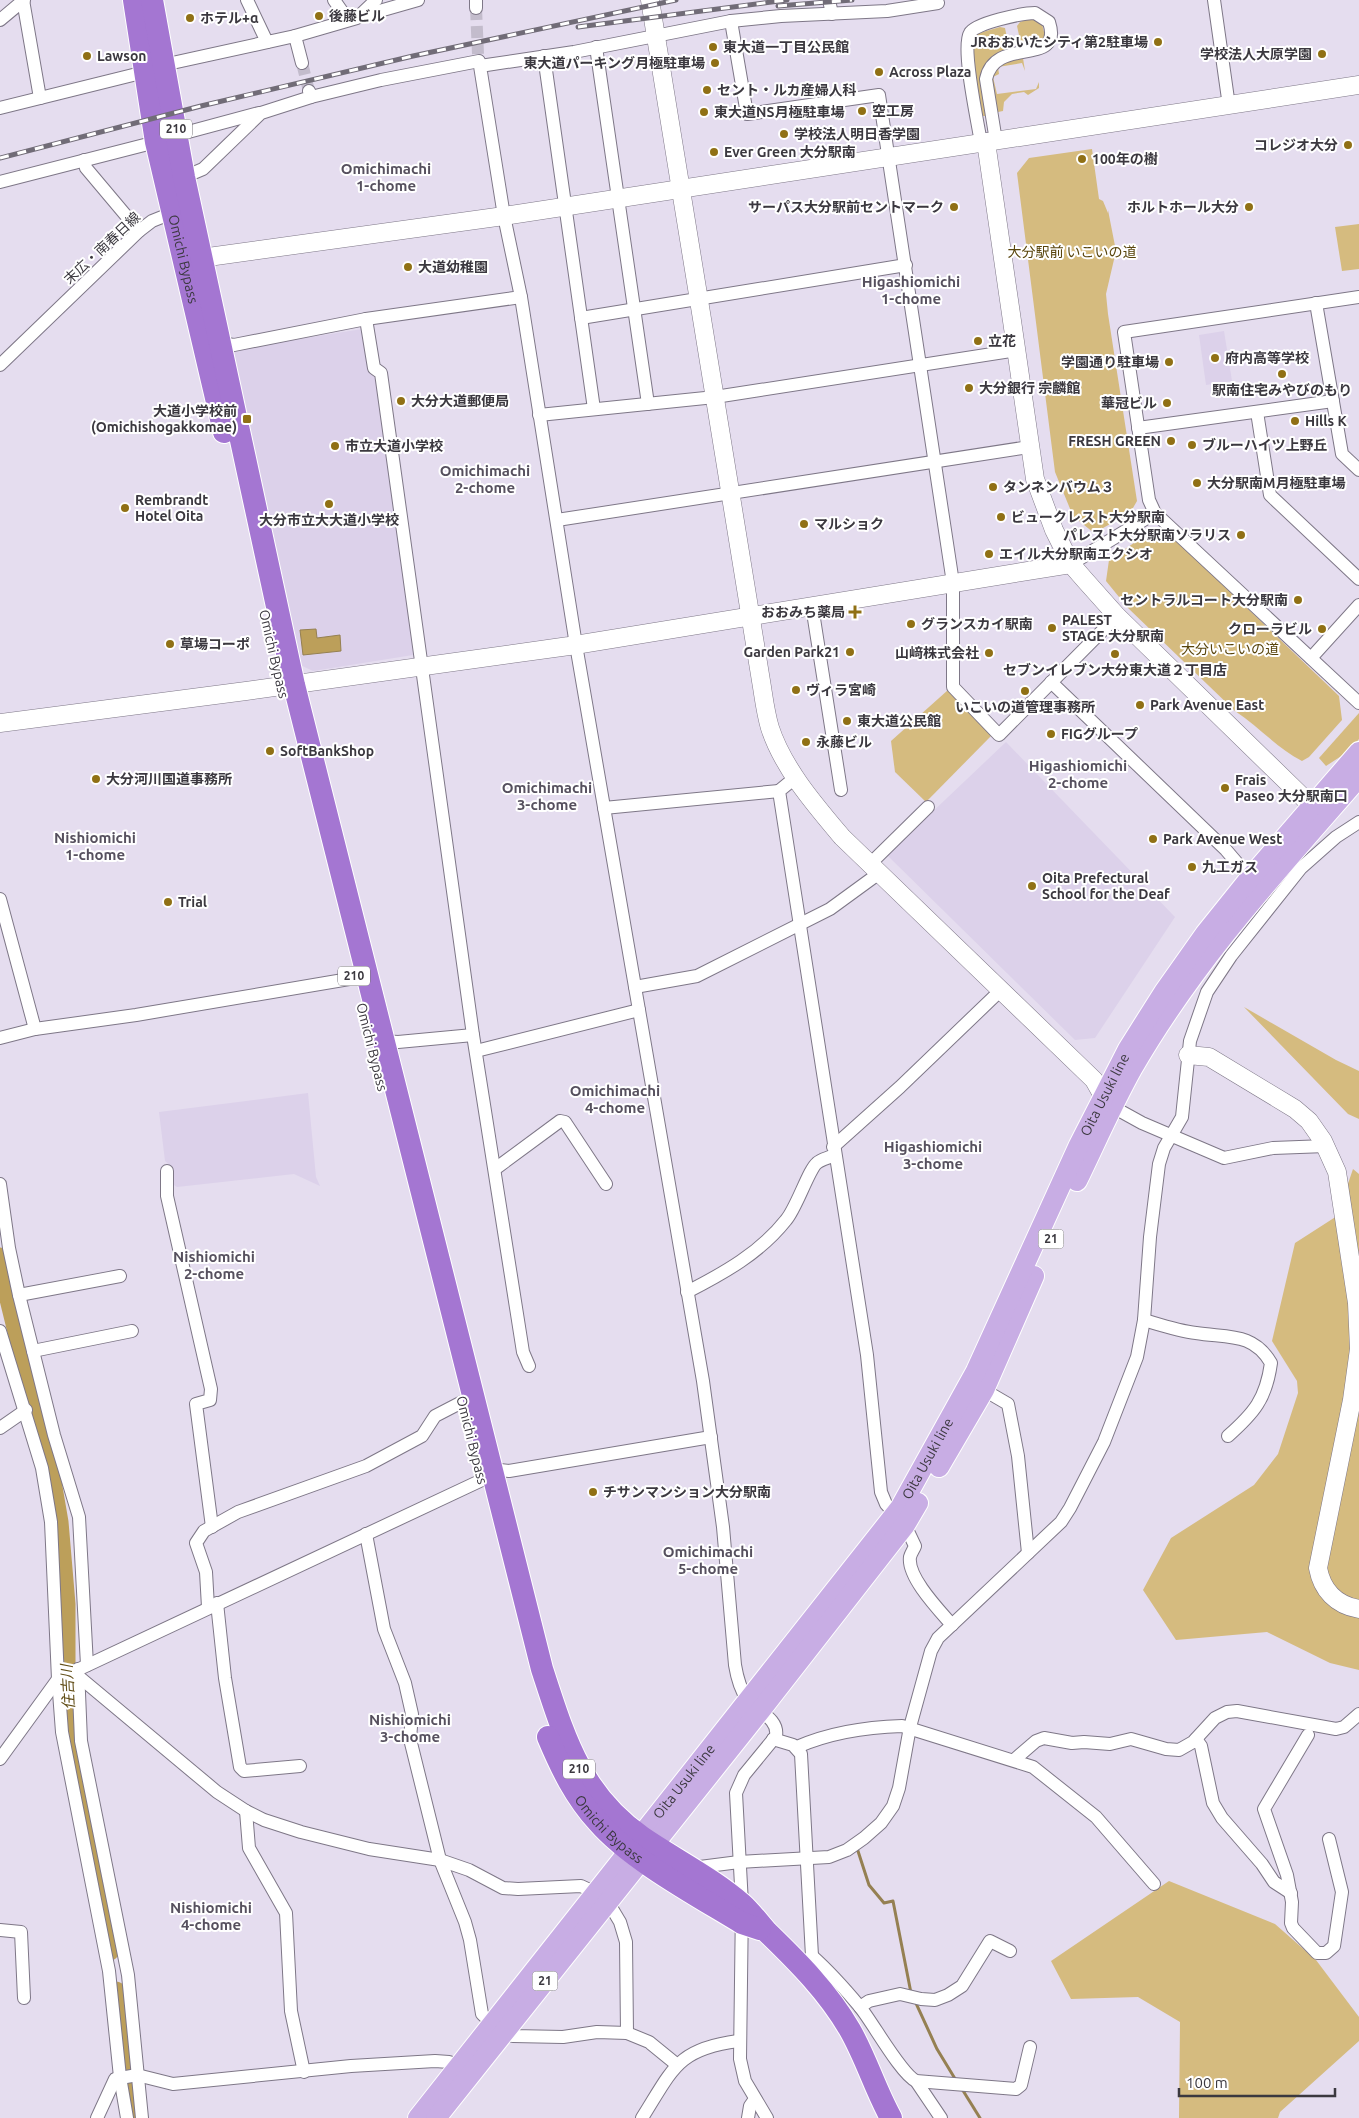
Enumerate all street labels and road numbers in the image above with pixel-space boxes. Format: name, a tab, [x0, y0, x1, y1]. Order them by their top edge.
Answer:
road number: 210	[160, 120, 192, 138]
street label: 末広・南春日線	[61, 209, 143, 287]
street label: Omichi Bypass	[165, 213, 202, 305]
street label: Omichi Bypass	[256, 608, 292, 700]
road number: 210	[338, 966, 370, 986]
street label: Omichi Bypass	[353, 1001, 391, 1093]
street label: Oita Usuki line	[1077, 1051, 1132, 1139]
road number: 21	[1038, 1230, 1064, 1248]
street label: Omichi Bypass	[453, 1394, 491, 1486]
street label: Oita Usuki line	[899, 1415, 956, 1502]
street label: Oita Usuki line	[650, 1741, 718, 1822]
road number: 210	[563, 1760, 595, 1778]
street label: Omichi Bypass	[571, 1792, 646, 1867]
road number: 21	[532, 1972, 558, 1990]

